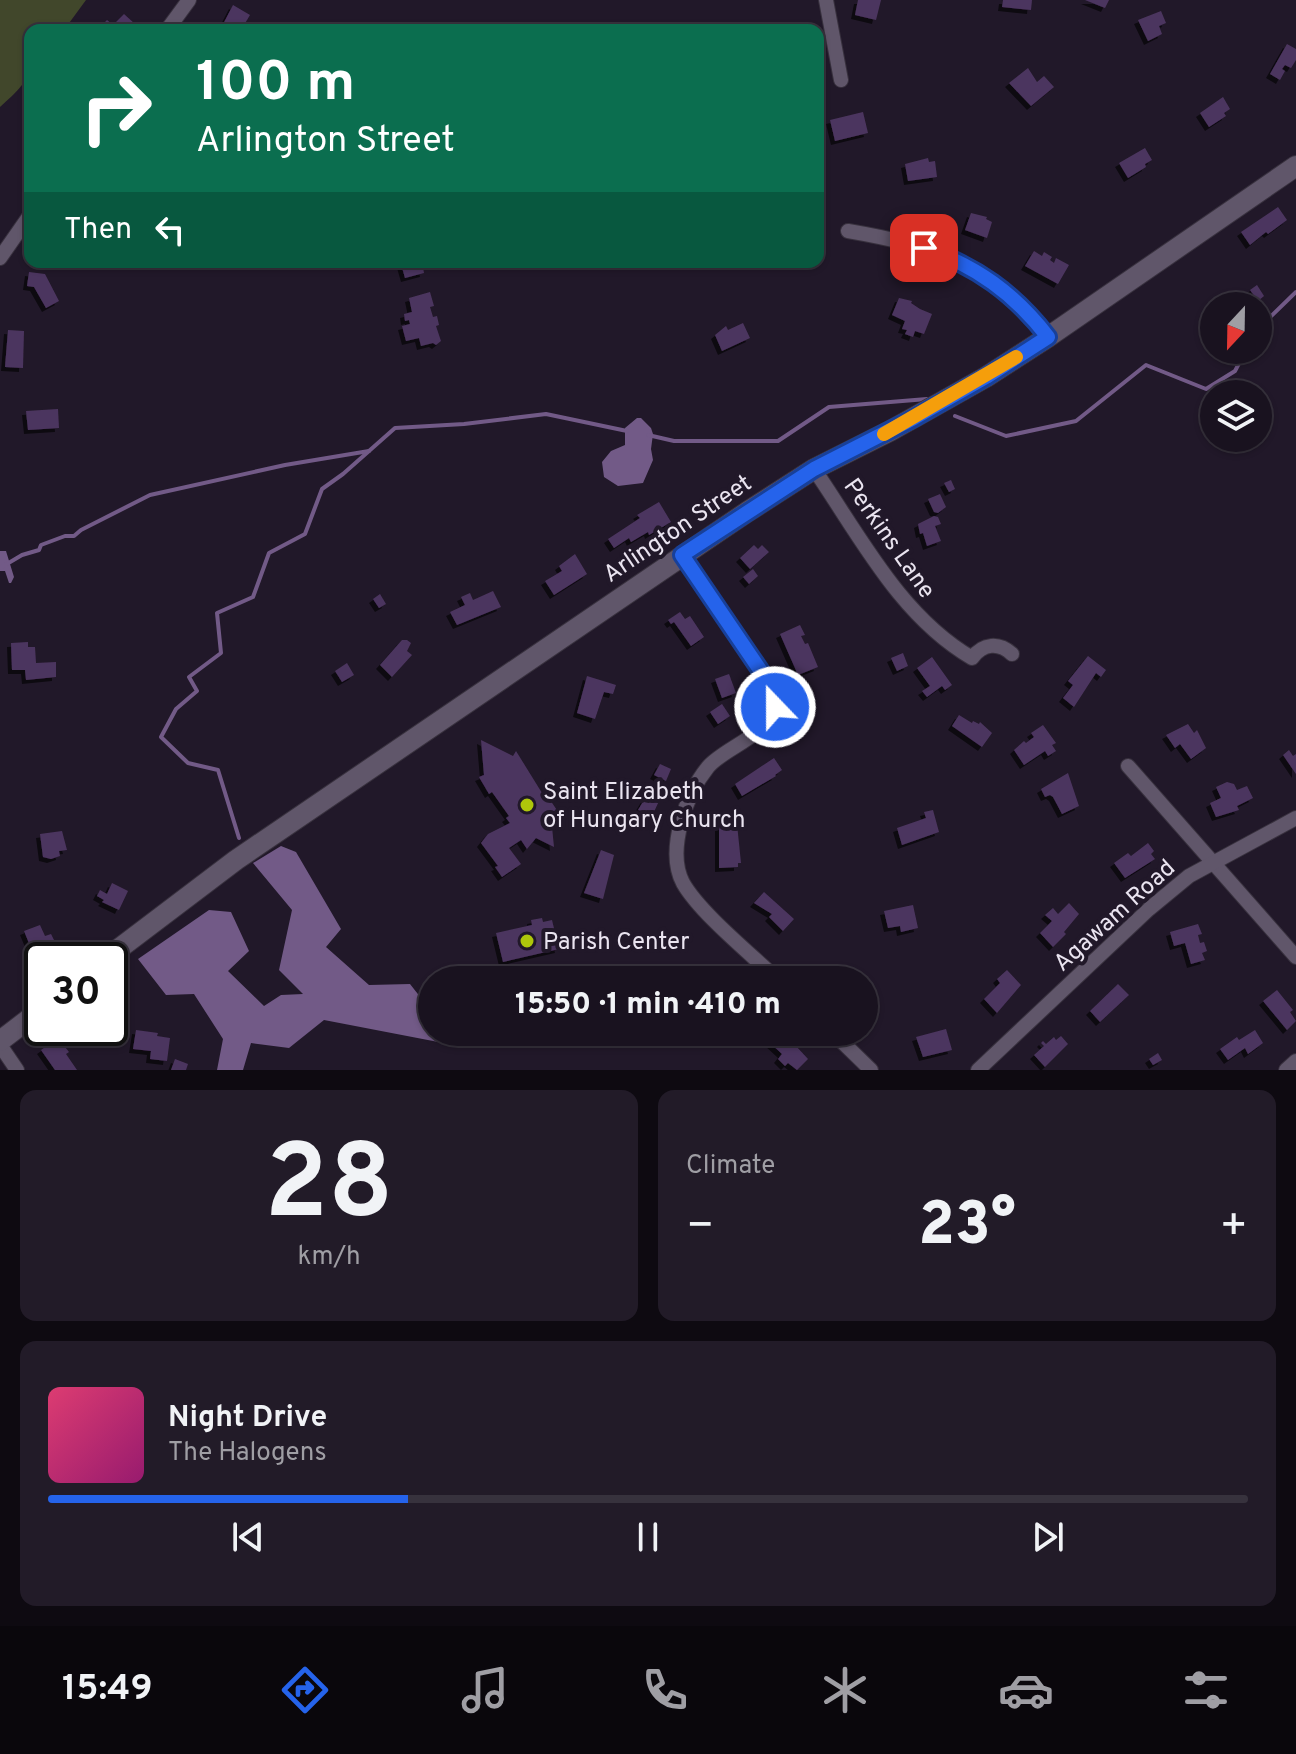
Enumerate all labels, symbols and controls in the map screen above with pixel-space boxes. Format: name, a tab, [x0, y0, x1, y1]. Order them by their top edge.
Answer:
text: 100 m	[196, 50, 355, 120]
icon: right	[64, 56, 168, 160]
text: Arlington Street	[196, 119, 455, 165]
icon: left	[148, 208, 192, 252]
text: Then	[64, 212, 132, 249]
pin	[890, 214, 958, 282]
icon: arrive	[902, 226, 946, 270]
north arrow	[1200, 292, 1272, 364]
map controls	[1200, 292, 1272, 452]
button: layers	[1200, 380, 1272, 452]
street label: Arlington Street	[598, 469, 758, 590]
street label: Perkins Lane	[836, 473, 941, 605]
position arrow	[733, 665, 817, 749]
place label: Saint Elizabeth of Hungary Church	[543, 778, 746, 836]
marker: Saint Elizabeth of Hungary Church	[518, 796, 536, 814]
street label: Agawam Road	[1048, 854, 1182, 979]
place label: Parish Center	[543, 928, 690, 958]
marker: Parish Center	[518, 932, 536, 950]
speed limit sign: 30	[24, 942, 128, 1046]
text: 15:50 · 1 min · 410 m	[515, 987, 781, 1024]
text: 28	[264, 1123, 394, 1255]
text: Climate	[686, 1150, 775, 1183]
text: 23°	[918, 1190, 1016, 1266]
text: −	[686, 1200, 714, 1256]
text: +	[1220, 1200, 1248, 1256]
text: km/h	[297, 1241, 361, 1274]
text: Night Drive	[168, 1400, 327, 1437]
text: The Halogens	[168, 1437, 327, 1470]
icon: previous	[226, 1515, 270, 1559]
icon: pause	[626, 1515, 670, 1559]
icon: next	[1026, 1515, 1070, 1559]
icon: directions	[277, 1662, 333, 1718]
icon: music	[457, 1662, 513, 1718]
icon: phone	[637, 1662, 693, 1718]
icon: climate	[817, 1662, 873, 1718]
icon: car	[998, 1662, 1054, 1718]
icon: filters	[1178, 1662, 1234, 1718]
text: 15:49	[62, 1667, 153, 1713]

